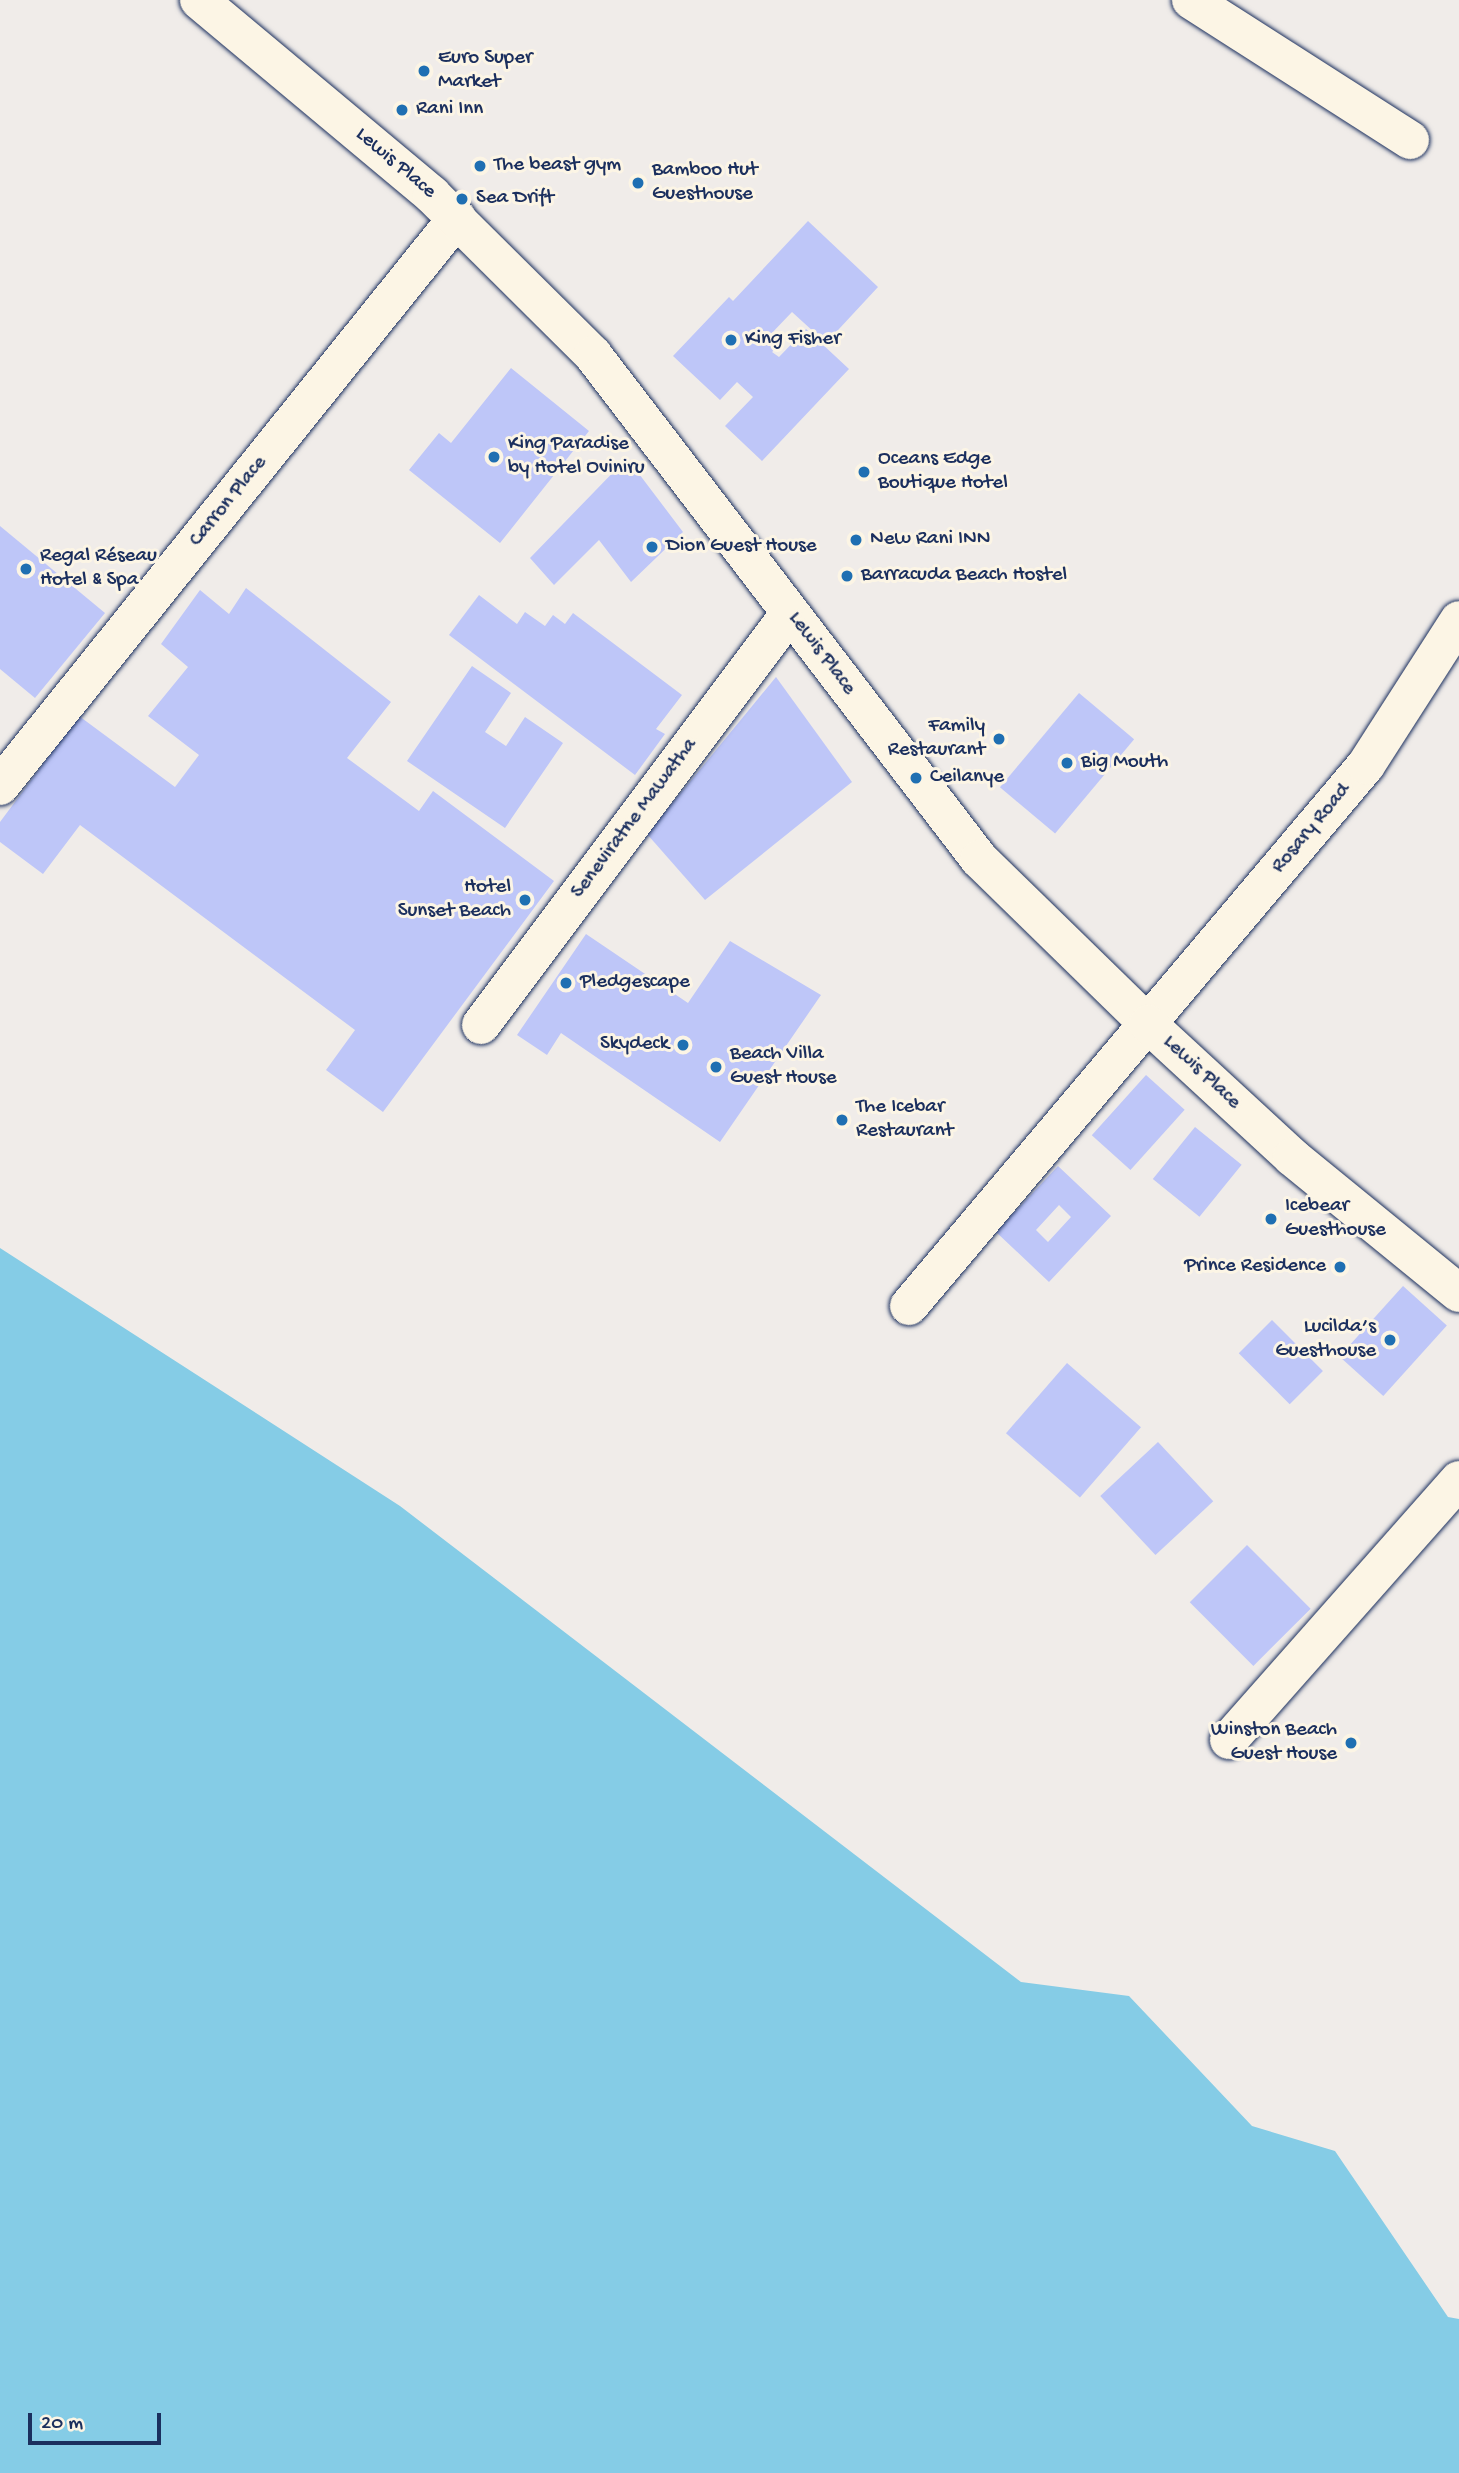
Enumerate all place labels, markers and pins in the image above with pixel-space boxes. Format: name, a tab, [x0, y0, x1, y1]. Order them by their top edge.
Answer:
place label: Euro Super Market	[438, 46, 532, 96]
marker: Euro Super Market	[416, 63, 432, 79]
place label: Rani Inn	[416, 97, 483, 123]
marker: Rani Inn	[394, 102, 410, 118]
place label: The beast gym	[494, 153, 621, 179]
marker: The beast gym	[472, 158, 488, 174]
place label: Bamboo Hut Guesthouse	[652, 158, 758, 208]
marker: Bamboo Hut Guesthouse	[630, 175, 646, 191]
place label: Sea Drift	[476, 186, 554, 212]
marker: Sea Drift	[454, 191, 470, 207]
place label: King Fisher	[745, 327, 841, 353]
marker: King Fisher	[723, 332, 739, 348]
place label: King Paradise by Hotel Oviniru	[508, 432, 645, 482]
place label: Oceans Edge Boutique Hotel	[878, 447, 1008, 497]
marker: King Paradise by Hotel Oviniru	[486, 449, 502, 465]
marker: Oceans Edge Boutique Hotel	[856, 464, 872, 480]
place label: New Rani INN	[870, 527, 990, 553]
marker: New Rani INN	[848, 532, 864, 548]
place label: Dion Guest House	[666, 534, 817, 560]
marker: Dion Guest House	[644, 539, 660, 555]
place label: Regal Réseau Hotel & Spa	[40, 544, 157, 594]
marker: Regal Réseau Hotel & Spa	[18, 561, 34, 577]
place label: Barracuda Beach Hostel	[861, 563, 1067, 589]
marker: Barracuda Beach Hostel	[839, 568, 855, 584]
place label: Family Restaurant	[888, 714, 985, 764]
marker: Family Restaurant	[991, 731, 1007, 747]
place label: Big Mouth	[1081, 750, 1168, 776]
marker: Big Mouth	[1059, 755, 1075, 771]
place label: Ceilanye	[930, 765, 1004, 791]
marker: Ceilanye	[908, 770, 924, 786]
place label: Hotel Sunset Beach	[398, 875, 511, 925]
marker: Hotel Sunset Beach	[517, 892, 533, 908]
place label: Pledgescape	[580, 970, 690, 996]
marker: Pledgescape	[558, 975, 574, 991]
place label: Skydeck	[600, 1032, 669, 1058]
marker: Skydeck	[675, 1037, 691, 1053]
place label: Beach Villa Guest House	[730, 1042, 837, 1092]
marker: Beach Villa Guest House	[708, 1059, 724, 1075]
place label: The Icebar Restaurant	[856, 1095, 953, 1145]
marker: The Icebar Restaurant	[834, 1112, 850, 1128]
place label: Icebear Guesthouse	[1285, 1194, 1386, 1244]
marker: Icebear Guesthouse	[1263, 1211, 1279, 1227]
place label: Prince Residence	[1184, 1254, 1326, 1280]
marker: Prince Residence	[1332, 1259, 1348, 1275]
place label: Lucilda’s Guesthouse	[1275, 1315, 1376, 1365]
marker: Lucilda’s Guesthouse	[1382, 1332, 1398, 1348]
place label: Winston Beach Guest House	[1211, 1718, 1337, 1768]
marker: Winston Beach Guest House	[1343, 1735, 1359, 1751]

